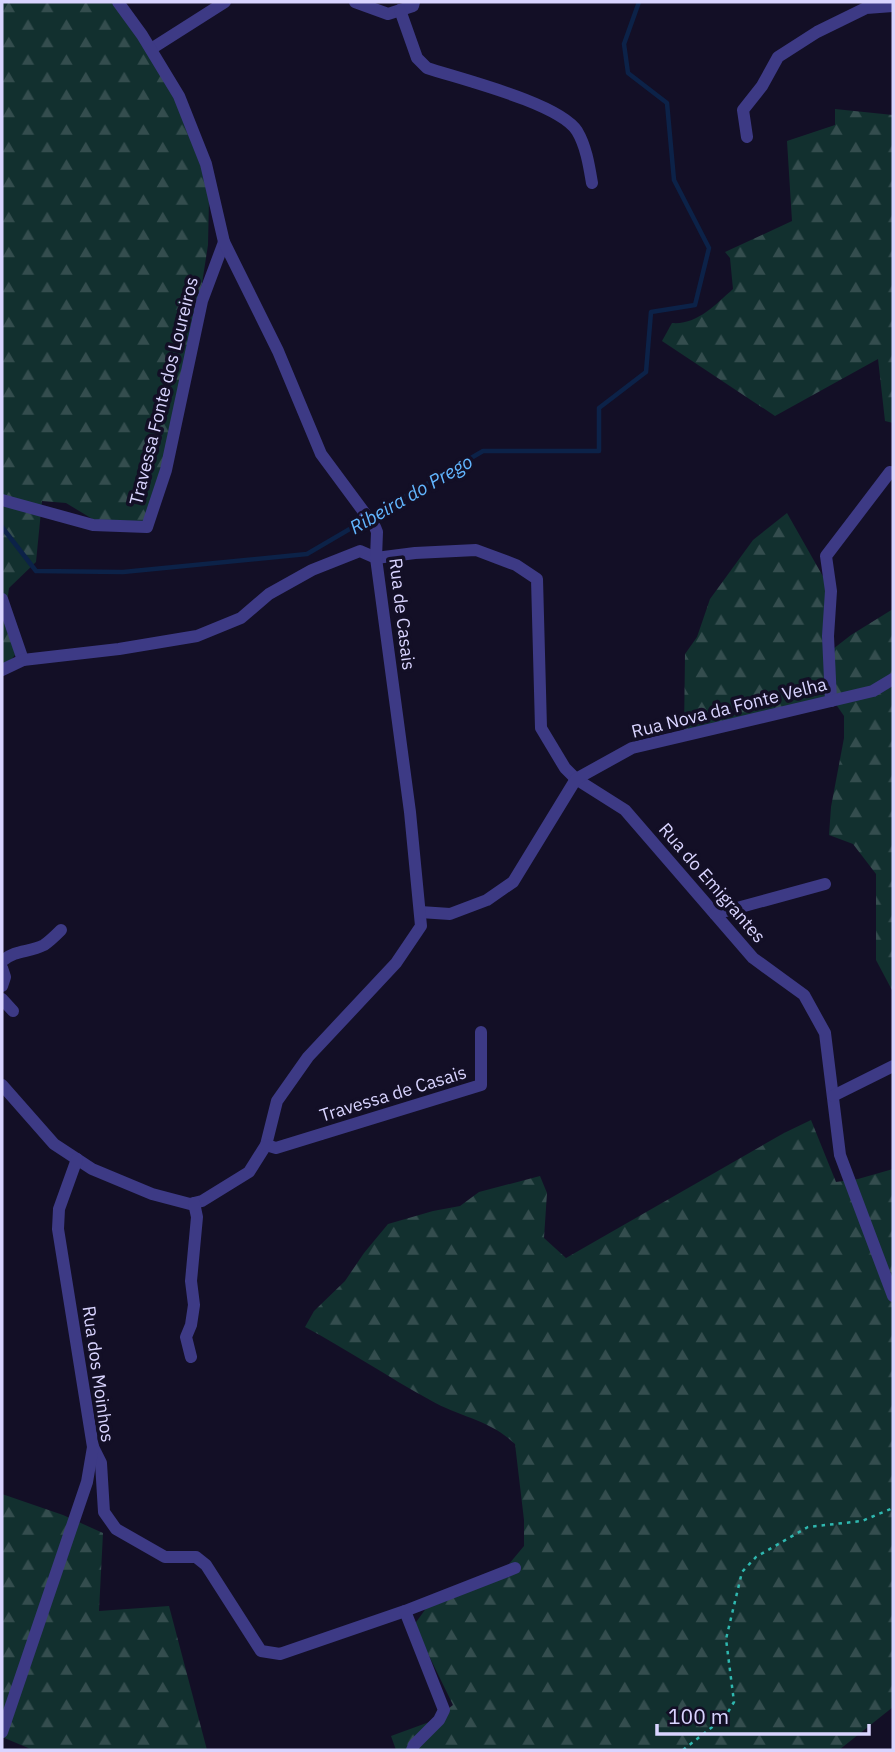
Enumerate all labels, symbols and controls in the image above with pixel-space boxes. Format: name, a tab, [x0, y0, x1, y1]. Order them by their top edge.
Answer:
street label: Travessa Fonte dos Loureiros	[124, 274, 203, 507]
water label: Ribeira do Prego	[345, 449, 477, 539]
street label: Rua de Casais	[384, 557, 421, 671]
street label: Rua Nova da Fonte Velha	[629, 672, 829, 743]
street label: Rua do Emigrantes	[654, 818, 771, 948]
street label: Travessa de Casais	[317, 1060, 469, 1127]
street label: Rua dos Moinhos	[78, 1304, 119, 1444]
scale bar	[657, 1692, 869, 1736]
text: 100 m	[668, 1702, 729, 1730]

